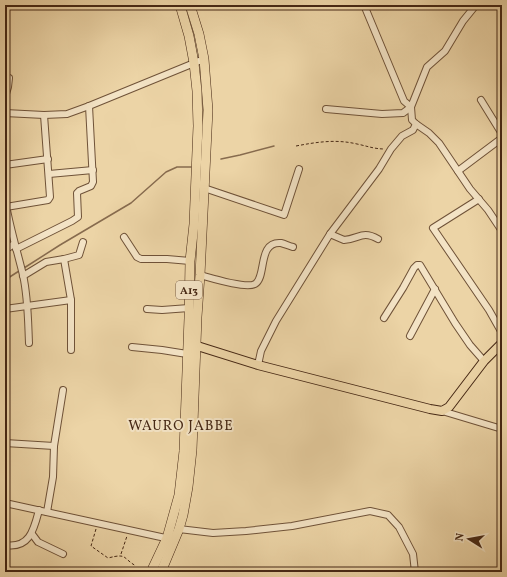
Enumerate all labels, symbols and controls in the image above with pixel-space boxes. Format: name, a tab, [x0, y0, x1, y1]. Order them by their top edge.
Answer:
road number: A13	[176, 281, 202, 299]
district label: WAURO JABBE	[128, 417, 234, 436]
north arrow	[449, 519, 489, 559]
text: N	[453, 532, 469, 543]

